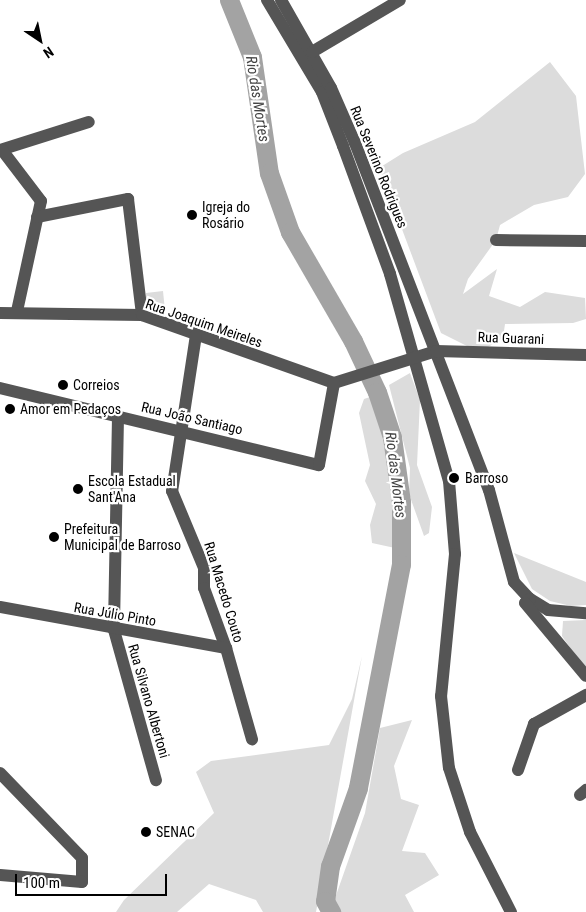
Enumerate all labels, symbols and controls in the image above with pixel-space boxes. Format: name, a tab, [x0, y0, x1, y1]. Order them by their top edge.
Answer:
north arrow	[15, 15, 65, 65]
text: N	[40, 43, 56, 61]
water label: Rio das Mortes	[241, 55, 273, 143]
street label: Rua Severino Rodrigues	[347, 103, 411, 231]
place label: Igreja do Rosário	[202, 199, 250, 232]
marker: Igreja do Rosário	[186, 209, 198, 221]
street label: Rua Joaquim Meireles	[143, 295, 265, 351]
street label: Rua Guarani	[477, 328, 545, 348]
place label: Correios	[73, 377, 120, 393]
marker: Correios	[57, 379, 69, 391]
street label: Rua João Santiago	[140, 398, 244, 438]
place label: Amor em Pedaços	[20, 401, 121, 417]
marker: Amor em Pedaços	[4, 403, 16, 415]
water label: Rio das Mortes	[381, 431, 409, 519]
place label: Barroso	[465, 470, 508, 486]
marker: Barroso	[447, 471, 461, 485]
place label: Escola Estadual Sant'Ana	[88, 473, 176, 506]
marker: Escola Estadual Sant'Ana	[72, 483, 84, 495]
place label: Prefeitura Municipal de Barroso	[64, 521, 181, 554]
marker: Prefeitura Municipal de Barroso	[48, 531, 60, 543]
street label: Rua Macedo Couto	[201, 540, 247, 644]
street label: Rua Júlio Pinto	[73, 599, 157, 629]
street label: Rua Silvano Albertoni	[125, 642, 173, 760]
place label: SENAC	[156, 824, 195, 840]
marker: SENAC	[140, 826, 152, 838]
scale bar	[18, 864, 170, 896]
text: 100 m	[23, 874, 60, 892]

